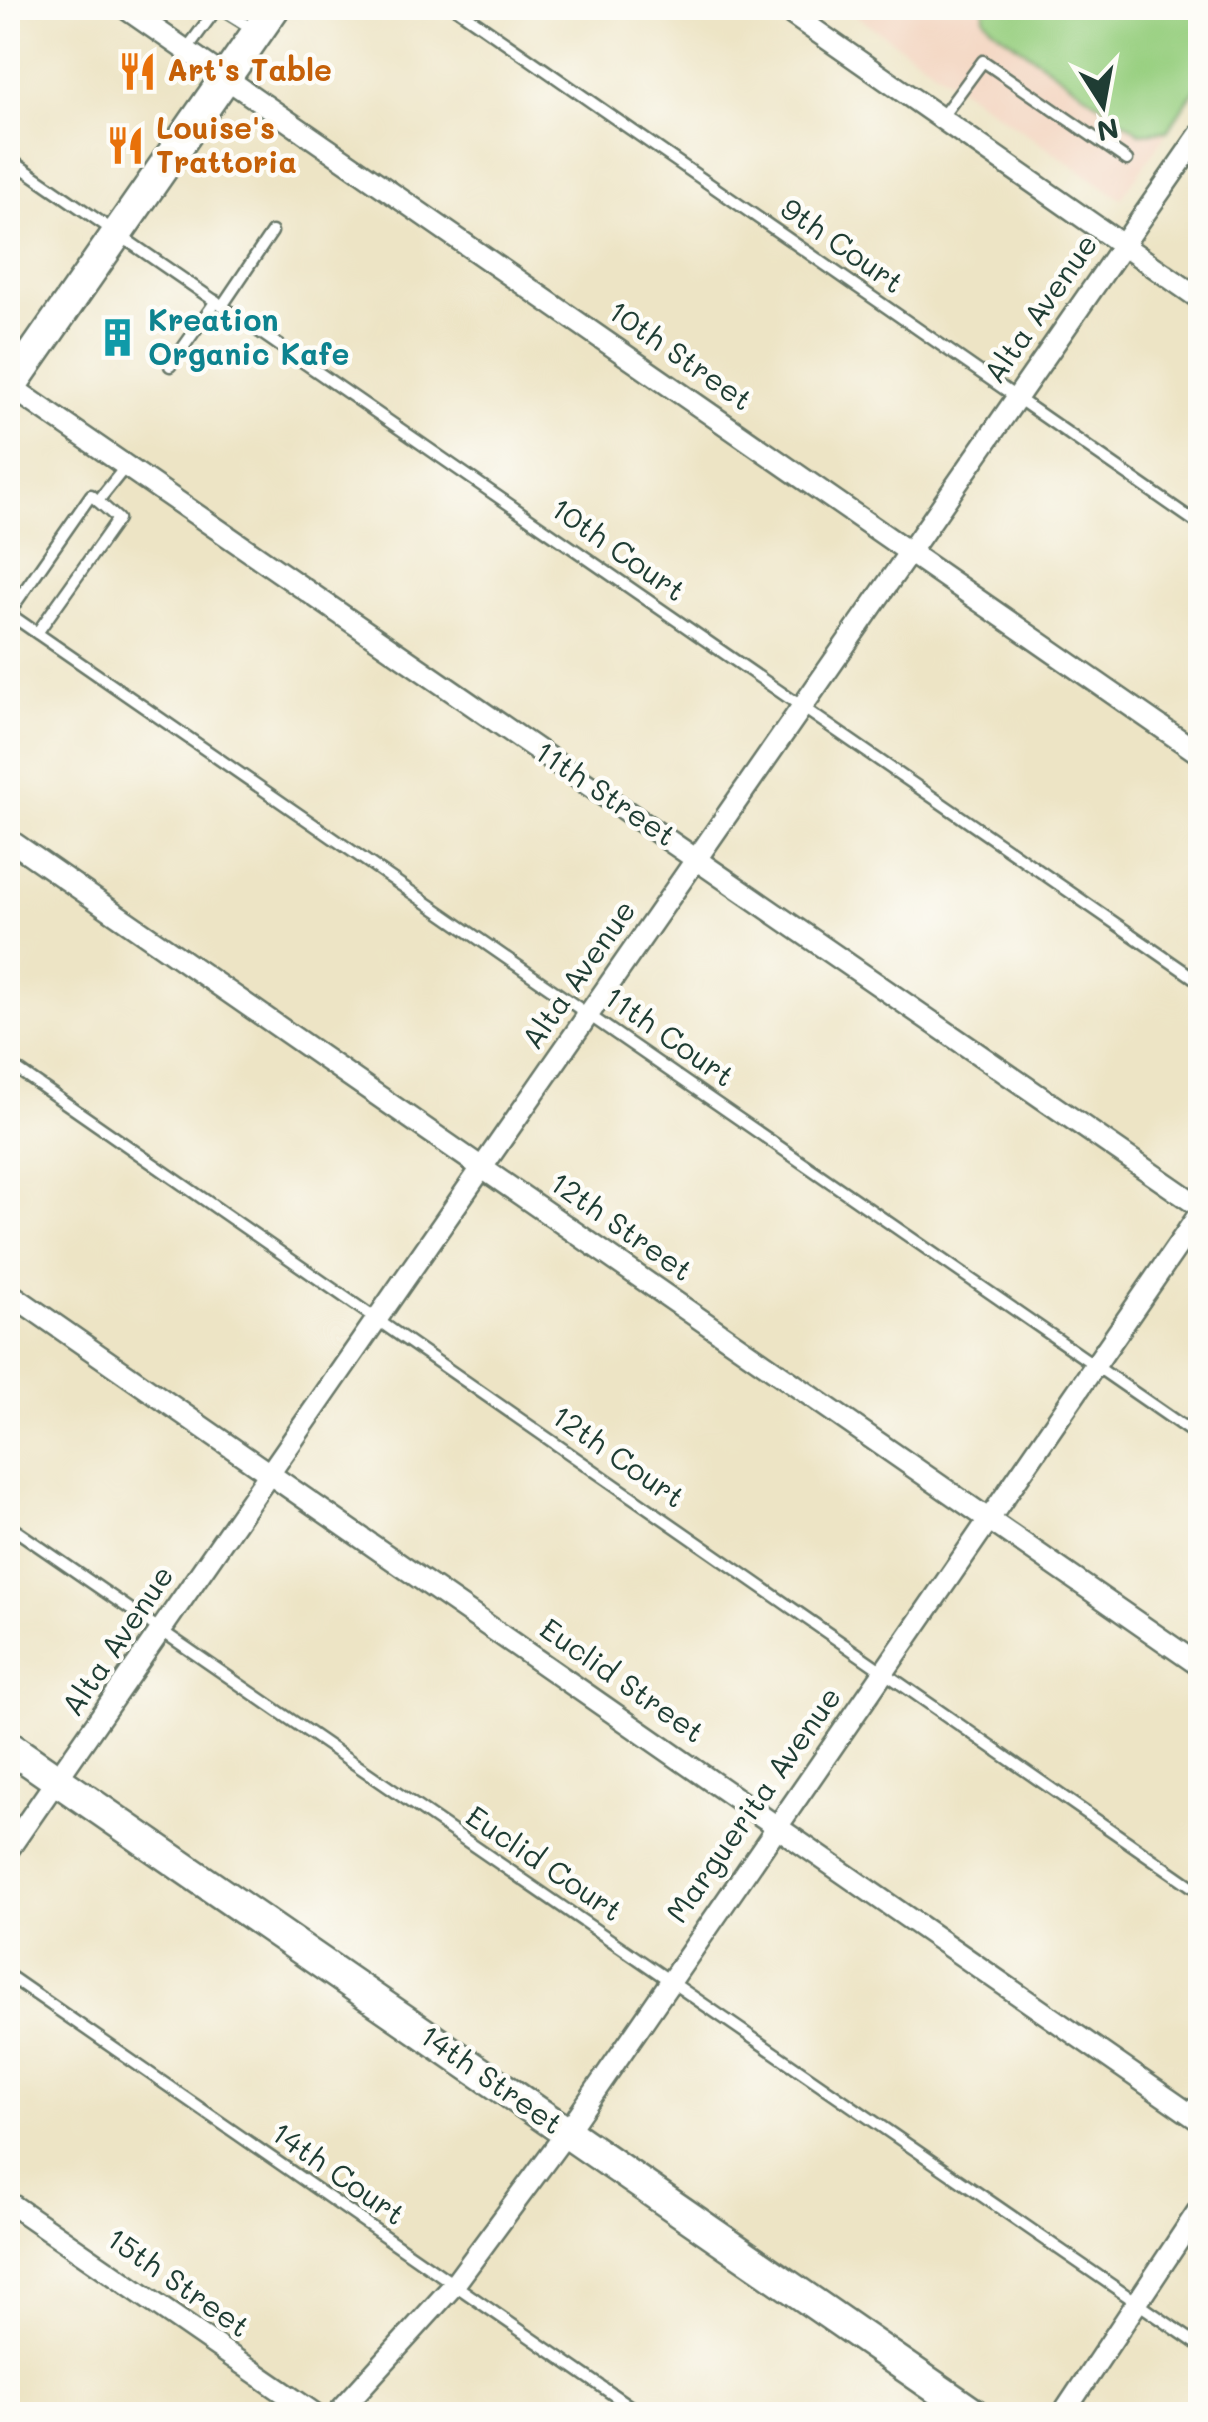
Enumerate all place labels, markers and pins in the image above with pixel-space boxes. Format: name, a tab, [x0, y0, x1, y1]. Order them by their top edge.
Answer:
place label: Art's Table	[167, 49, 332, 89]
restaurant icon: Art's Table	[116, 50, 158, 92]
place label: Louise's Trattoria	[156, 107, 297, 181]
restaurant icon: Louise's Trattoria	[105, 125, 147, 167]
place label: Kreation Organic Kafe	[148, 299, 349, 373]
building icon: Kreation Organic Kafe	[97, 317, 139, 359]

